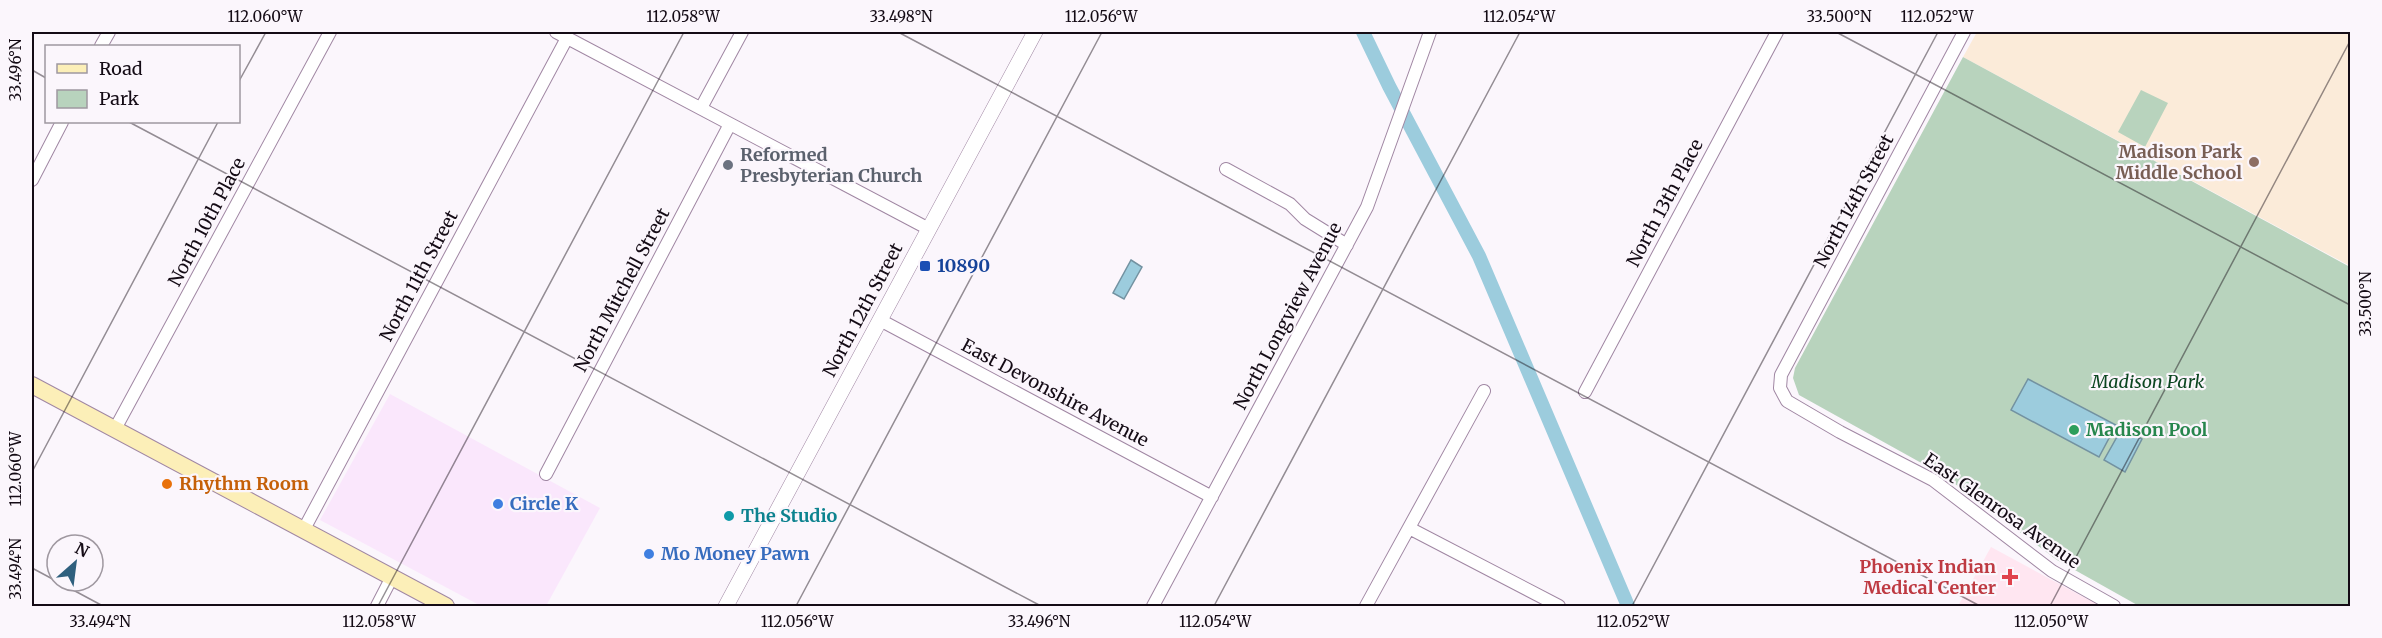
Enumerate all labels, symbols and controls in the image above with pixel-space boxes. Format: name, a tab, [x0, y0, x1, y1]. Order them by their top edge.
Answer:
text: 112.060°W	[227, 7, 304, 26]
text: 112.058°W	[646, 7, 721, 26]
text: 33.498°N	[869, 7, 933, 26]
text: 112.056°W	[1065, 7, 1138, 26]
text: 112.054°W	[1483, 7, 1556, 26]
text: 33.500°N	[1806, 7, 1872, 26]
text: 112.052°W	[1901, 7, 1975, 26]
text: 33.496°N	[6, 38, 25, 101]
legend	[45, 45, 240, 123]
text: Road	[99, 57, 143, 80]
text: Park	[99, 87, 140, 110]
street label: North 14th Street	[1809, 130, 1898, 271]
street label: North 13th Place	[1621, 135, 1708, 270]
place label: Madison Park Middle School	[2116, 140, 2242, 184]
place label: Reformed Presbyterian Church	[740, 143, 922, 187]
street label: North 10th Place	[163, 153, 250, 290]
marker: Madison Park Middle School	[2247, 155, 2261, 169]
marker: Reformed Presbyterian Church	[721, 158, 735, 172]
street label: North Mitchell Street	[569, 204, 675, 376]
street label: North 11th Street	[374, 206, 463, 345]
street label: North Longview Avenue	[1228, 218, 1347, 413]
street label: North 12th Street	[818, 239, 908, 381]
place label: 10890	[937, 254, 990, 277]
marker: 10890	[918, 259, 932, 273]
text: 33.500°N	[2356, 271, 2375, 337]
street label: East Devonshire Avenue	[958, 333, 1153, 452]
park label: Madison Park	[2091, 370, 2205, 393]
place label: Madison Pool	[2086, 418, 2208, 441]
marker: Madison Pool	[2067, 423, 2081, 437]
text: 112.060°W	[6, 430, 25, 507]
street label: East Glenrosa Avenue	[1919, 448, 2085, 573]
place label: Rhythm Room	[179, 472, 309, 495]
marker: Rhythm Room	[160, 477, 174, 491]
place label: Circle K	[510, 492, 579, 515]
marker: Circle K	[491, 497, 505, 511]
place label: The Studio	[741, 504, 838, 527]
marker: The Studio	[722, 509, 736, 523]
north arrow	[45, 533, 105, 593]
text: 33.494°N	[6, 538, 25, 600]
text: N	[72, 538, 93, 562]
place label: Mo Money Pawn	[661, 542, 809, 565]
marker: Mo Money Pawn	[642, 547, 656, 561]
place label: Phoenix Indian Medical Center	[1859, 555, 1996, 599]
marker: Phoenix Indian Medical Center	[2001, 568, 2019, 586]
text: 33.494°N	[69, 612, 131, 631]
text: 112.058°W	[342, 612, 417, 631]
text: 112.056°W	[761, 612, 834, 631]
text: 33.496°N	[1008, 612, 1071, 631]
text: 112.054°W	[1179, 612, 1252, 631]
text: 112.052°W	[1597, 612, 1671, 631]
text: 112.050°W	[2014, 612, 2089, 631]

